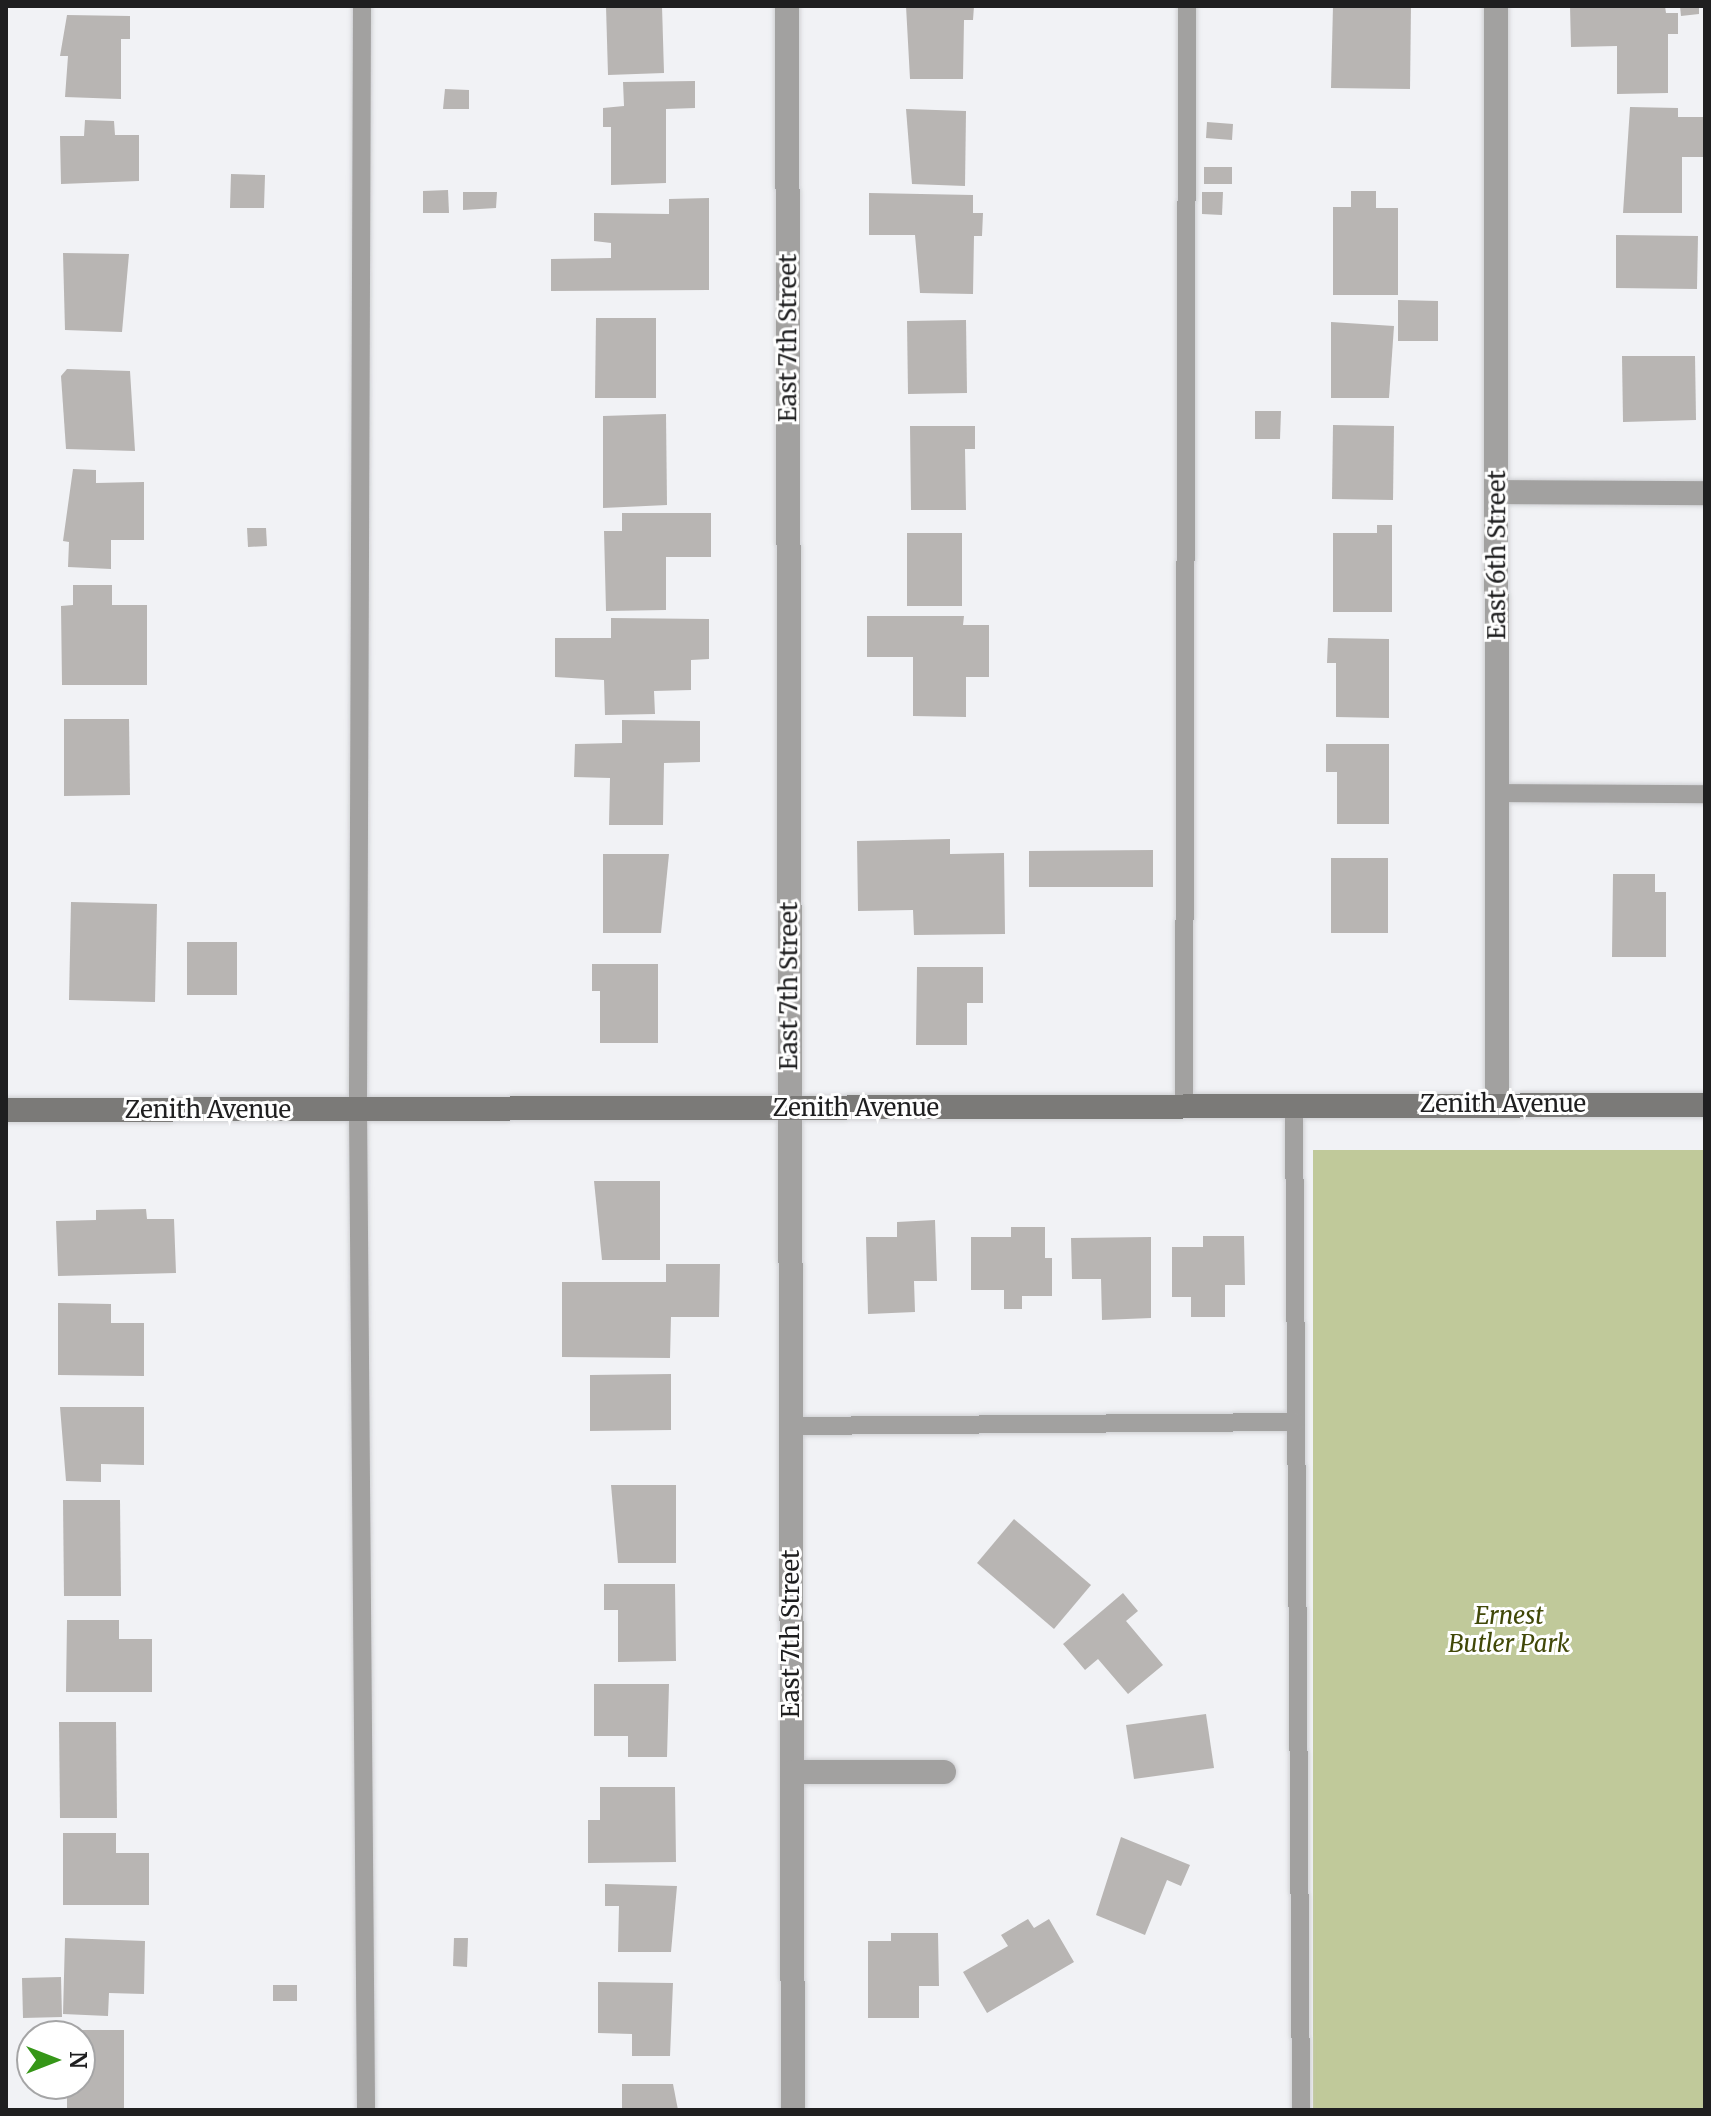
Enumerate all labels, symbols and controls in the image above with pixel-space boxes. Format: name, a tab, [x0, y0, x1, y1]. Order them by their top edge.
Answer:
street label: East 7th Street	[774, 254, 802, 422]
street label: East 6th Street	[1483, 470, 1511, 640]
street label: East 7th Street	[775, 902, 803, 1070]
street label: Zenith Avenue	[1420, 1090, 1586, 1118]
street label: Zenith Avenue	[773, 1094, 939, 1122]
street label: Zenith Avenue	[125, 1096, 291, 1124]
street label: East 7th Street	[777, 1550, 805, 1718]
park label: Ernest Butler Park	[1448, 1602, 1570, 1658]
north arrow	[16, 2020, 96, 2100]
text: N	[64, 2051, 92, 2069]

